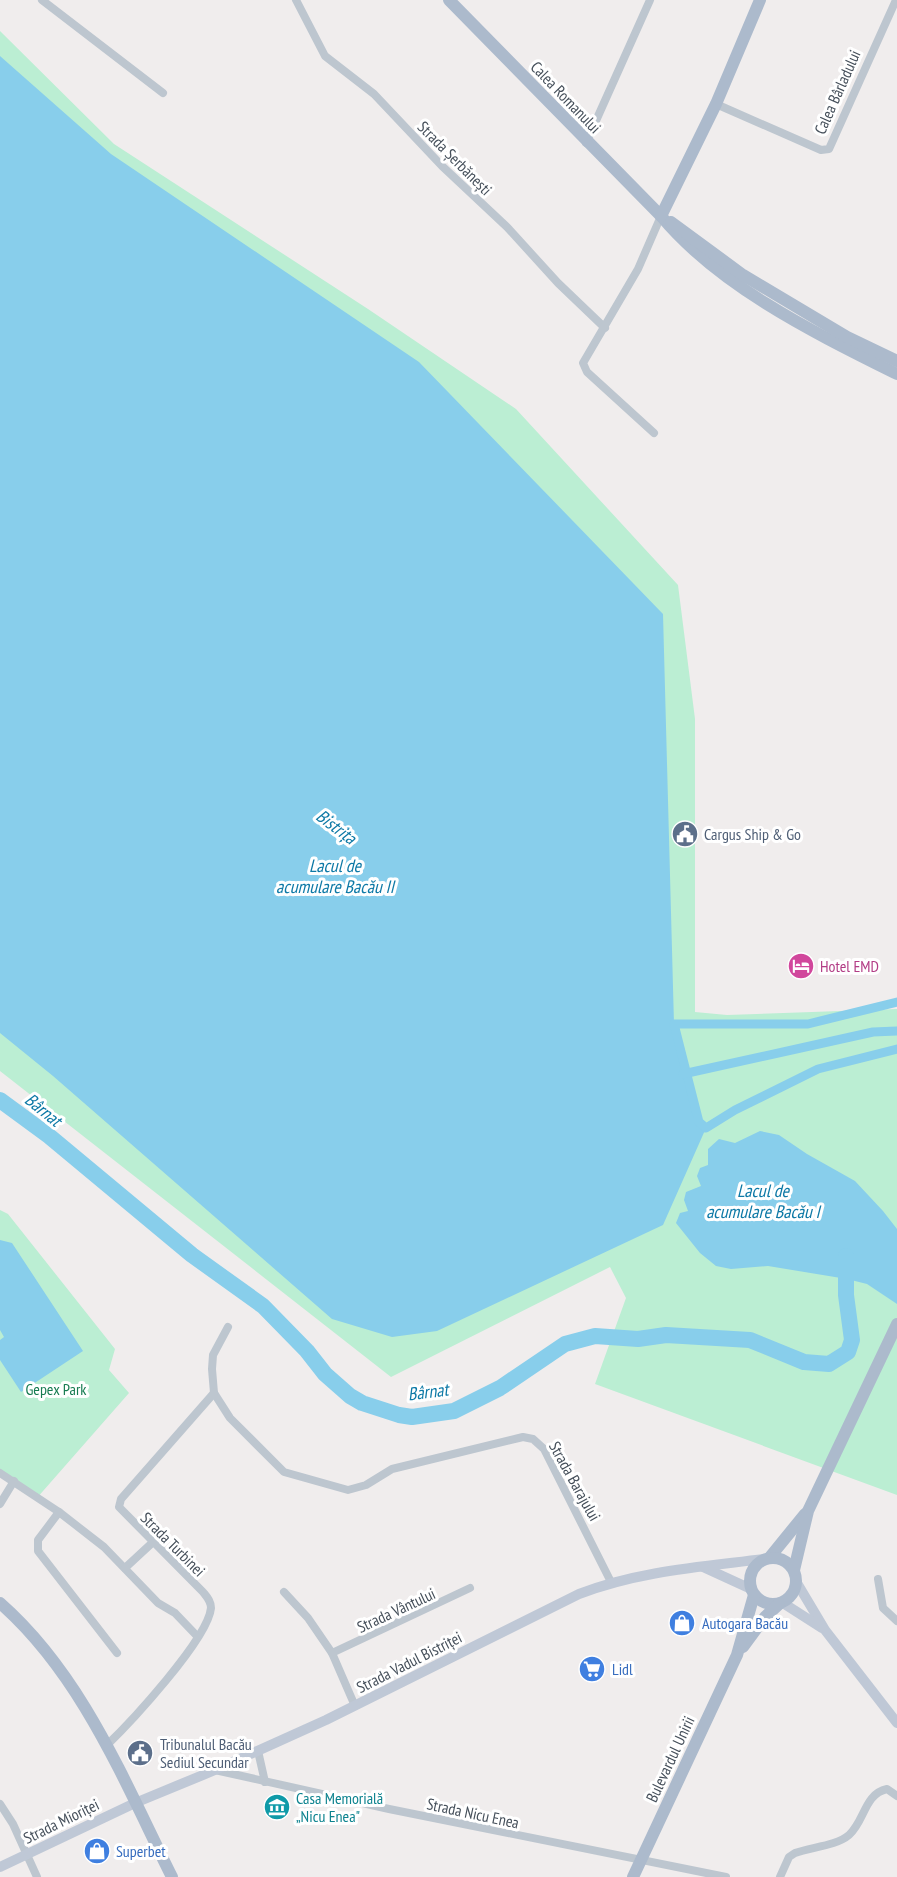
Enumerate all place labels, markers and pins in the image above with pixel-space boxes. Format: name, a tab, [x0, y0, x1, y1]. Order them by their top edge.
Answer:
public building icon: Cargus Ship & Go	[670, 819, 700, 849]
place label: Cargus Ship & Go	[704, 824, 801, 844]
hotel icon: Hotel EMD	[786, 951, 816, 981]
place label: Hotel EMD	[820, 956, 879, 976]
shop icon: Autogara Bacău	[667, 1608, 697, 1638]
place label: Autogara Bacău	[702, 1613, 788, 1633]
supermarket icon: Lidl	[577, 1654, 607, 1684]
place label: Lidl	[612, 1659, 633, 1679]
place label: Tribunalul Bacău Sediul Secundar	[160, 1734, 252, 1772]
public building icon: Tribunalul Bacău Sediul Secundar	[125, 1738, 155, 1768]
place label: Casa Memorială „Nicu Enea"	[296, 1788, 383, 1826]
museum icon: Casa Memorială „Nicu Enea"	[262, 1792, 292, 1822]
shop icon: Superbet	[82, 1836, 112, 1866]
place label: Superbet	[116, 1841, 166, 1861]

